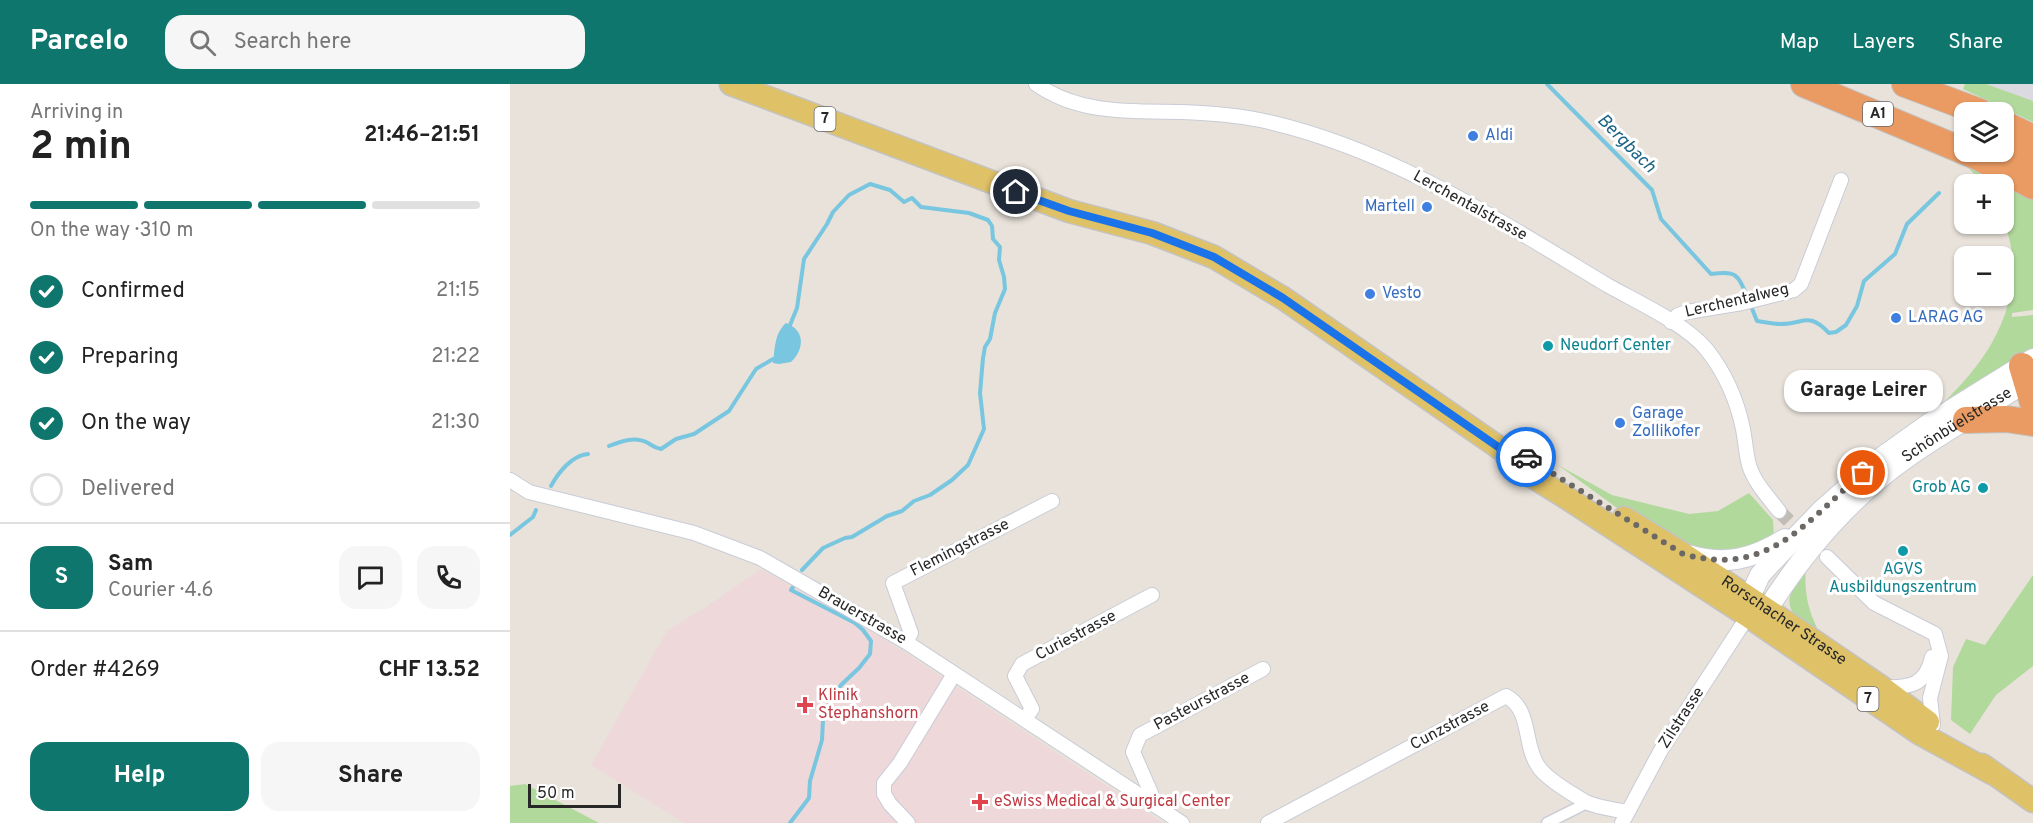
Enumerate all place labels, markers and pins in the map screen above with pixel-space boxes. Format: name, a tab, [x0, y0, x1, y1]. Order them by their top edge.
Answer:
place label: Aldi	[1485, 126, 1513, 146]
marker: Aldi	[1466, 129, 1480, 143]
pin	[990, 166, 1041, 217]
place label: Martell	[1365, 197, 1415, 217]
marker: Martell	[1420, 200, 1434, 214]
place label: Vesto	[1382, 284, 1422, 304]
marker: Vesto	[1363, 287, 1377, 301]
place label: LARAG AG	[1908, 308, 1983, 328]
marker: LARAG AG	[1889, 311, 1903, 325]
place label: Neudorf Center	[1560, 336, 1671, 356]
marker: Neudorf Center	[1541, 339, 1555, 353]
callout: Garage Leirer	[1784, 371, 1942, 413]
place label: Garage Zollikofer	[1632, 404, 1700, 442]
marker: Garage Zollikofer	[1613, 416, 1627, 430]
pin	[1837, 447, 1888, 498]
place label: Grob AG	[1912, 478, 1971, 498]
marker: Grob AG	[1976, 481, 1990, 495]
marker: AGVS Ausbildungszentrum	[1896, 544, 1910, 558]
place label: AGVS Ausbildungszentrum	[1829, 560, 1977, 598]
place label: Klinik Stephanshorn	[818, 686, 919, 724]
marker: Klinik Stephanshorn	[796, 696, 814, 714]
place label: eSwiss Medical & Surgical Center	[994, 792, 1230, 812]
marker: eSwiss Medical & Surgical Center	[971, 793, 989, 811]

